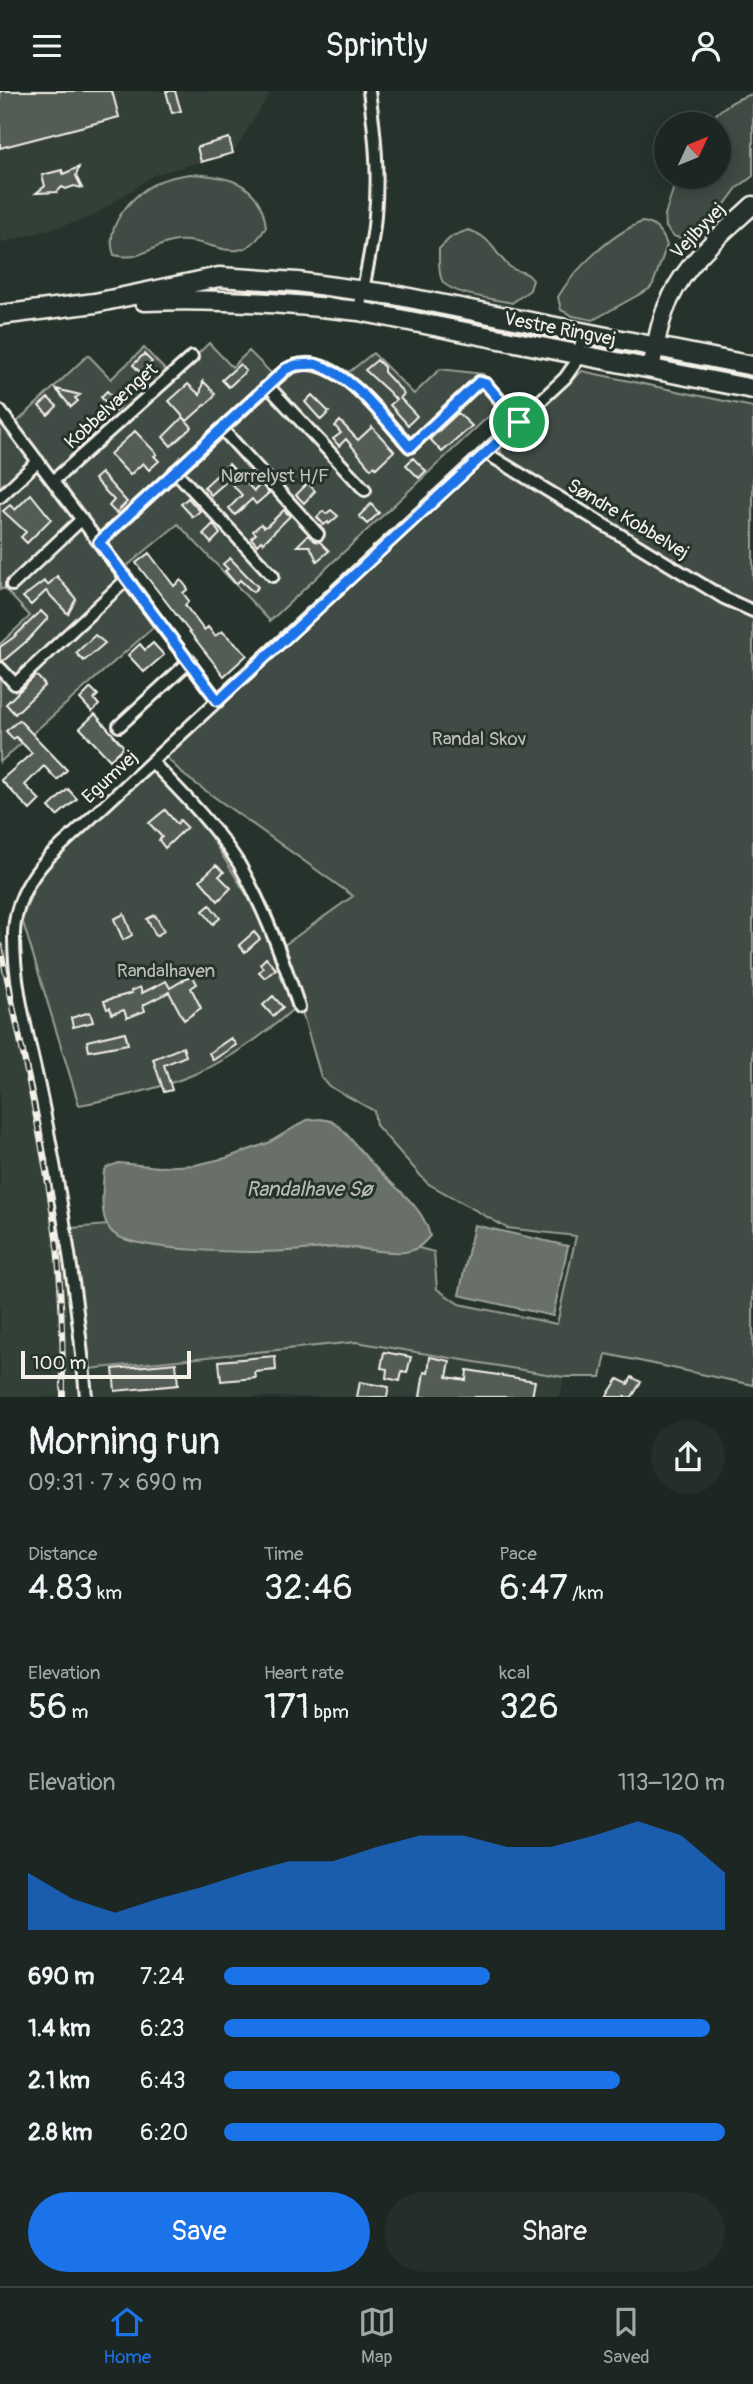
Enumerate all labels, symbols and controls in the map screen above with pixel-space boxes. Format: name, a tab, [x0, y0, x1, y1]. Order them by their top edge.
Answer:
text: Sprintly	[325, 26, 428, 66]
icon: menu	[28, 27, 66, 65]
icon: person	[687, 27, 725, 65]
north arrow	[654, 112, 732, 189]
map controls	[654, 112, 731, 189]
street label: Vejlbyvej	[665, 198, 731, 264]
street label: Vestre Ringvej	[502, 306, 618, 352]
street label: Kobbelvænget	[59, 358, 163, 454]
pin	[489, 392, 549, 452]
icon: arrive	[500, 403, 538, 441]
park label: Nørrelyst H/F	[221, 464, 329, 488]
street label: Søndre Kobbelvej	[563, 473, 693, 565]
park label: Randal Skov	[432, 727, 526, 751]
street label: Egumvej	[77, 745, 143, 809]
park label: Randalhaven	[117, 959, 215, 983]
water label: Randalhave Sø	[246, 1176, 375, 1203]
scale bar	[21, 1348, 191, 1380]
text: 100 m	[32, 1351, 86, 1375]
text: Morning run	[28, 1418, 220, 1466]
button: share	[651, 1420, 725, 1494]
text: 09:31 · 7 × 690 m	[28, 1468, 202, 1497]
text: Distance	[28, 1542, 97, 1566]
text: Time	[264, 1542, 303, 1566]
text: Pace	[499, 1542, 537, 1566]
text: 4.83	[28, 1566, 93, 1610]
text: 32:46	[264, 1566, 353, 1610]
text: 6:47	[499, 1566, 568, 1610]
text: km	[93, 1581, 122, 1605]
text: /km	[568, 1581, 604, 1605]
text: Elevation	[28, 1661, 100, 1685]
text: Heart rate	[264, 1661, 344, 1685]
text: kcal	[499, 1661, 530, 1685]
text: 56	[28, 1685, 67, 1729]
text: 171	[264, 1685, 310, 1729]
text: 326	[499, 1685, 559, 1729]
text: m	[67, 1700, 88, 1724]
text: bpm	[310, 1700, 349, 1724]
text: Elevation	[28, 1768, 116, 1797]
text: 113–120 m	[618, 1768, 725, 1797]
text: 690 m	[28, 1962, 94, 1991]
text: 7:24	[140, 1962, 185, 1991]
text: 1.4 km	[28, 2014, 90, 2043]
text: 6:23	[140, 2014, 185, 2043]
text: 2.1 km	[28, 2066, 90, 2095]
text: 6:43	[140, 2066, 186, 2095]
text: 2.8 km	[28, 2118, 93, 2147]
text: 6:20	[140, 2118, 188, 2147]
button: Save	[28, 2192, 370, 2272]
button: Share	[384, 2192, 725, 2272]
tab: Home	[103, 2303, 151, 2369]
tab: Map	[358, 2303, 396, 2369]
tab: Saved	[603, 2303, 650, 2369]

